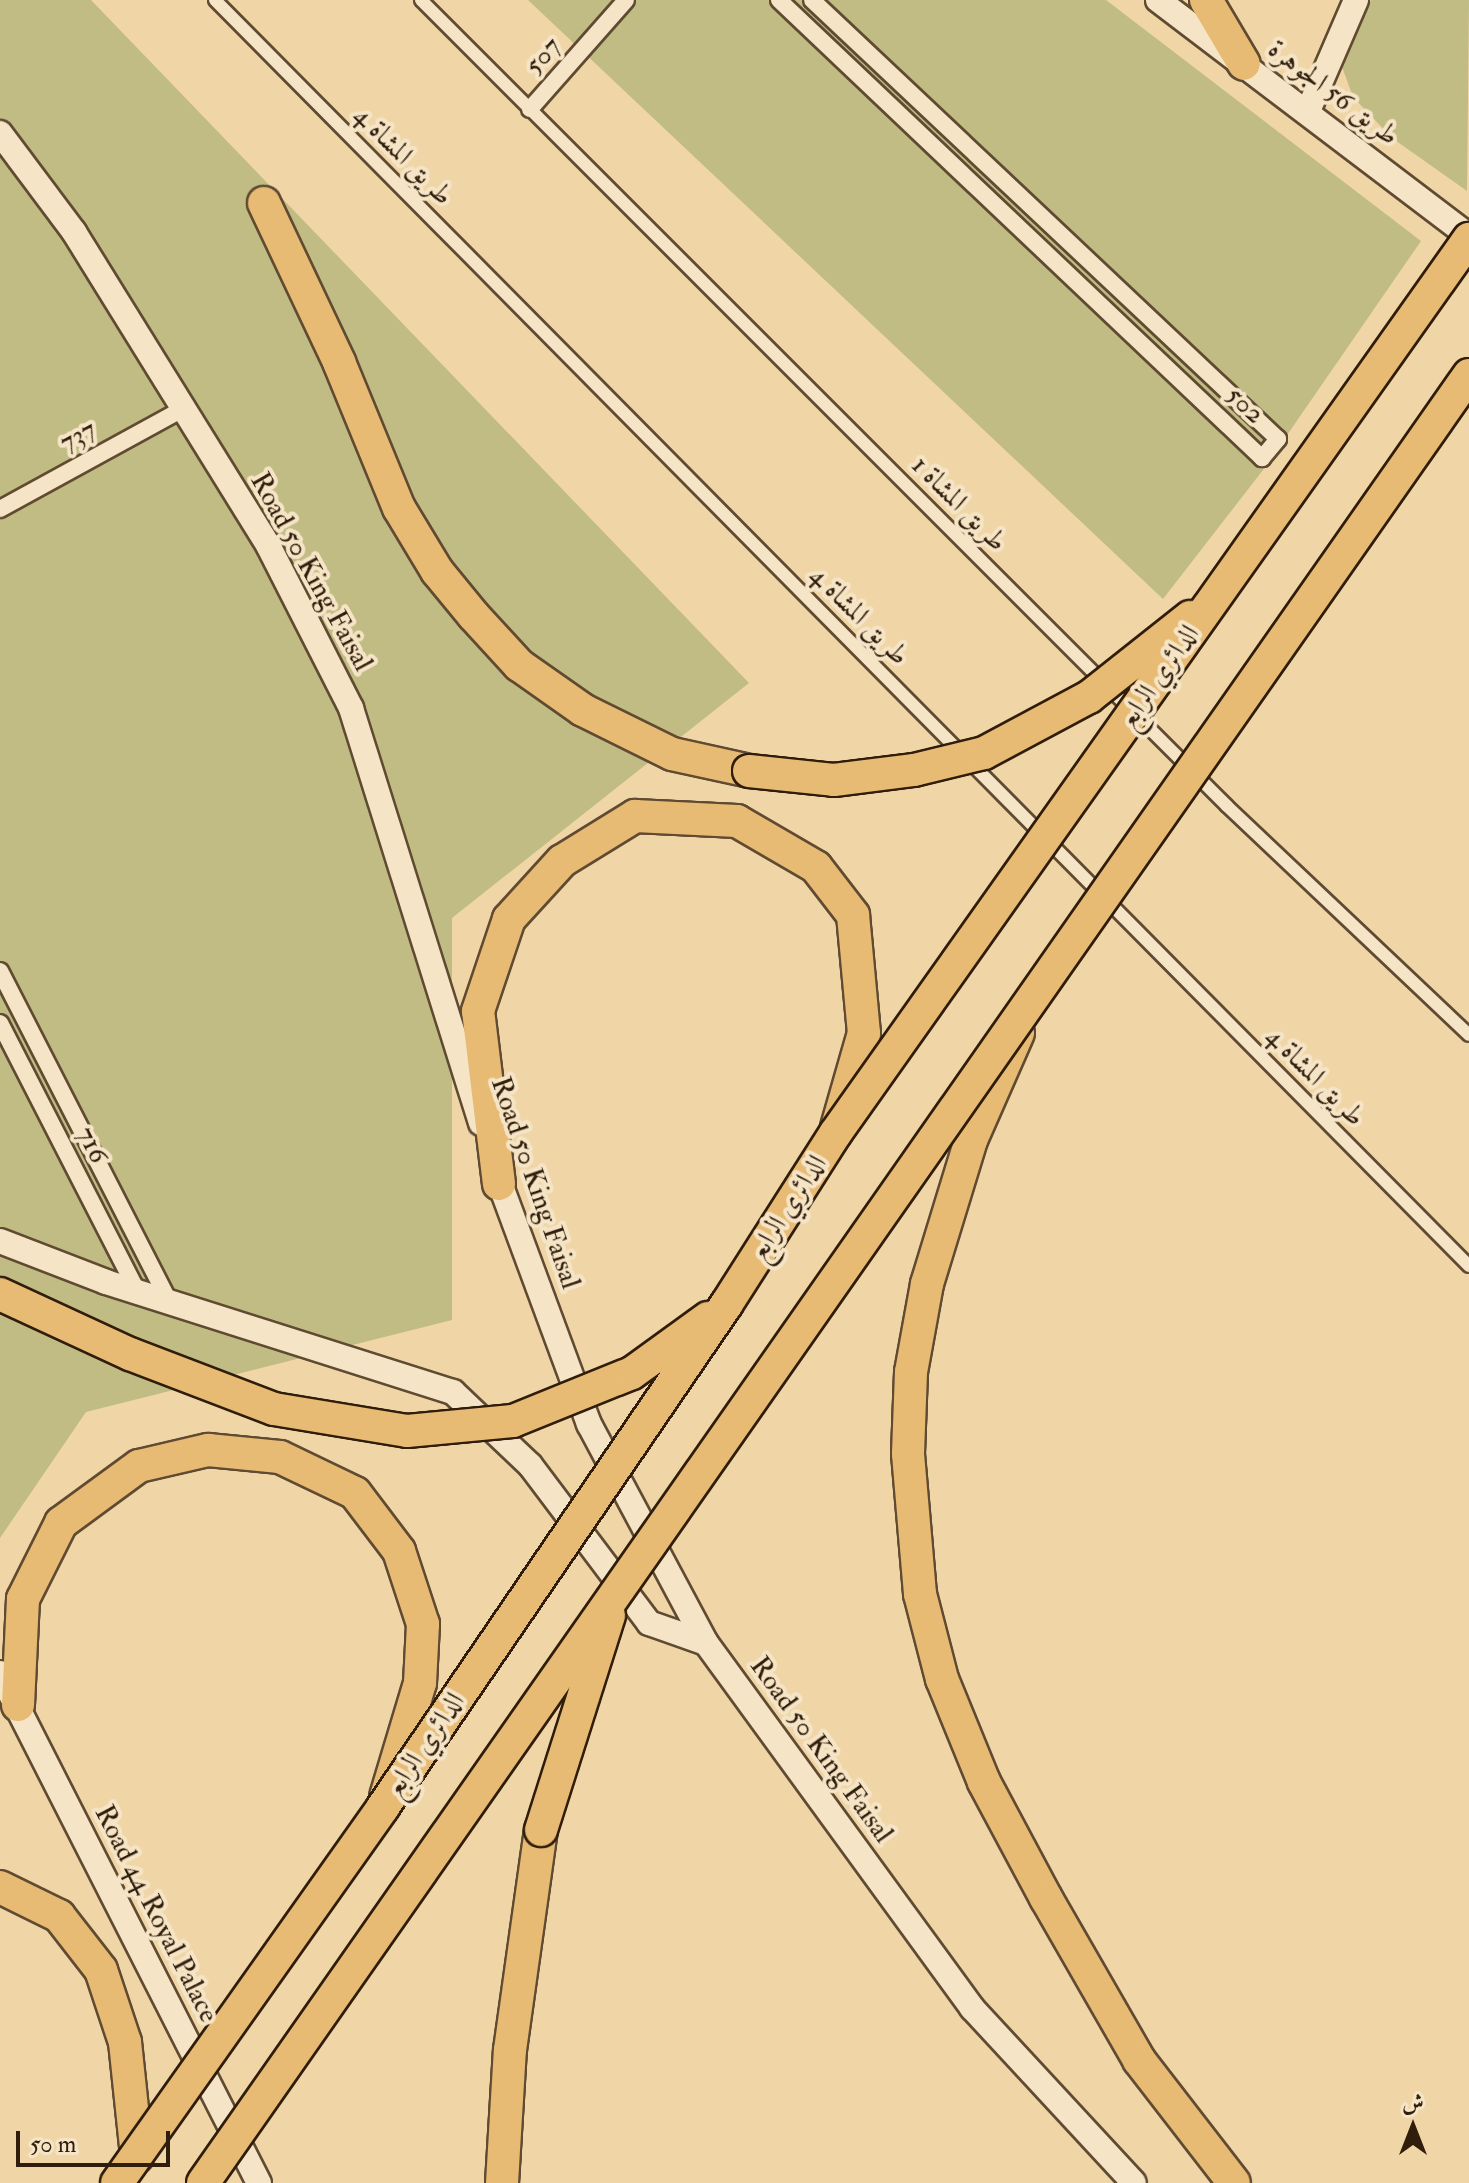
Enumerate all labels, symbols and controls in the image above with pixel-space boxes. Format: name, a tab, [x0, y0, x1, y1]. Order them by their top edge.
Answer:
street label: 507	[517, 30, 569, 82]
street label: طريق 56 الجوهرة	[1261, 33, 1405, 153]
street label: طريق المشاة 4	[346, 99, 460, 213]
street label: 502	[1219, 379, 1271, 431]
street label: 737	[54, 412, 102, 460]
street label: طريق المشاة 1	[904, 449, 1014, 559]
street label: Road 50 King Faisal	[243, 467, 379, 677]
street label: طريق المشاة 4	[802, 559, 916, 673]
street label: الدائري الرابع	[1111, 619, 1207, 735]
street label: طريق المشاة 4	[1258, 1020, 1372, 1134]
street label: Road 50 King Faisal	[483, 1073, 587, 1293]
street label: 716	[69, 1121, 115, 1169]
street label: الدائري الرابع	[741, 1149, 835, 1267]
street label: Road 50 King Faisal	[742, 1650, 900, 1850]
street label: الدائري الرابع	[378, 1686, 472, 1804]
street label: Road 44 Royal Palace	[87, 1800, 225, 2028]
north arrow	[1373, 2087, 1453, 2167]
text: ش	[1402, 2089, 1424, 2117]
scale bar	[20, 2115, 174, 2165]
text: 50 m	[30, 2129, 76, 2160]

